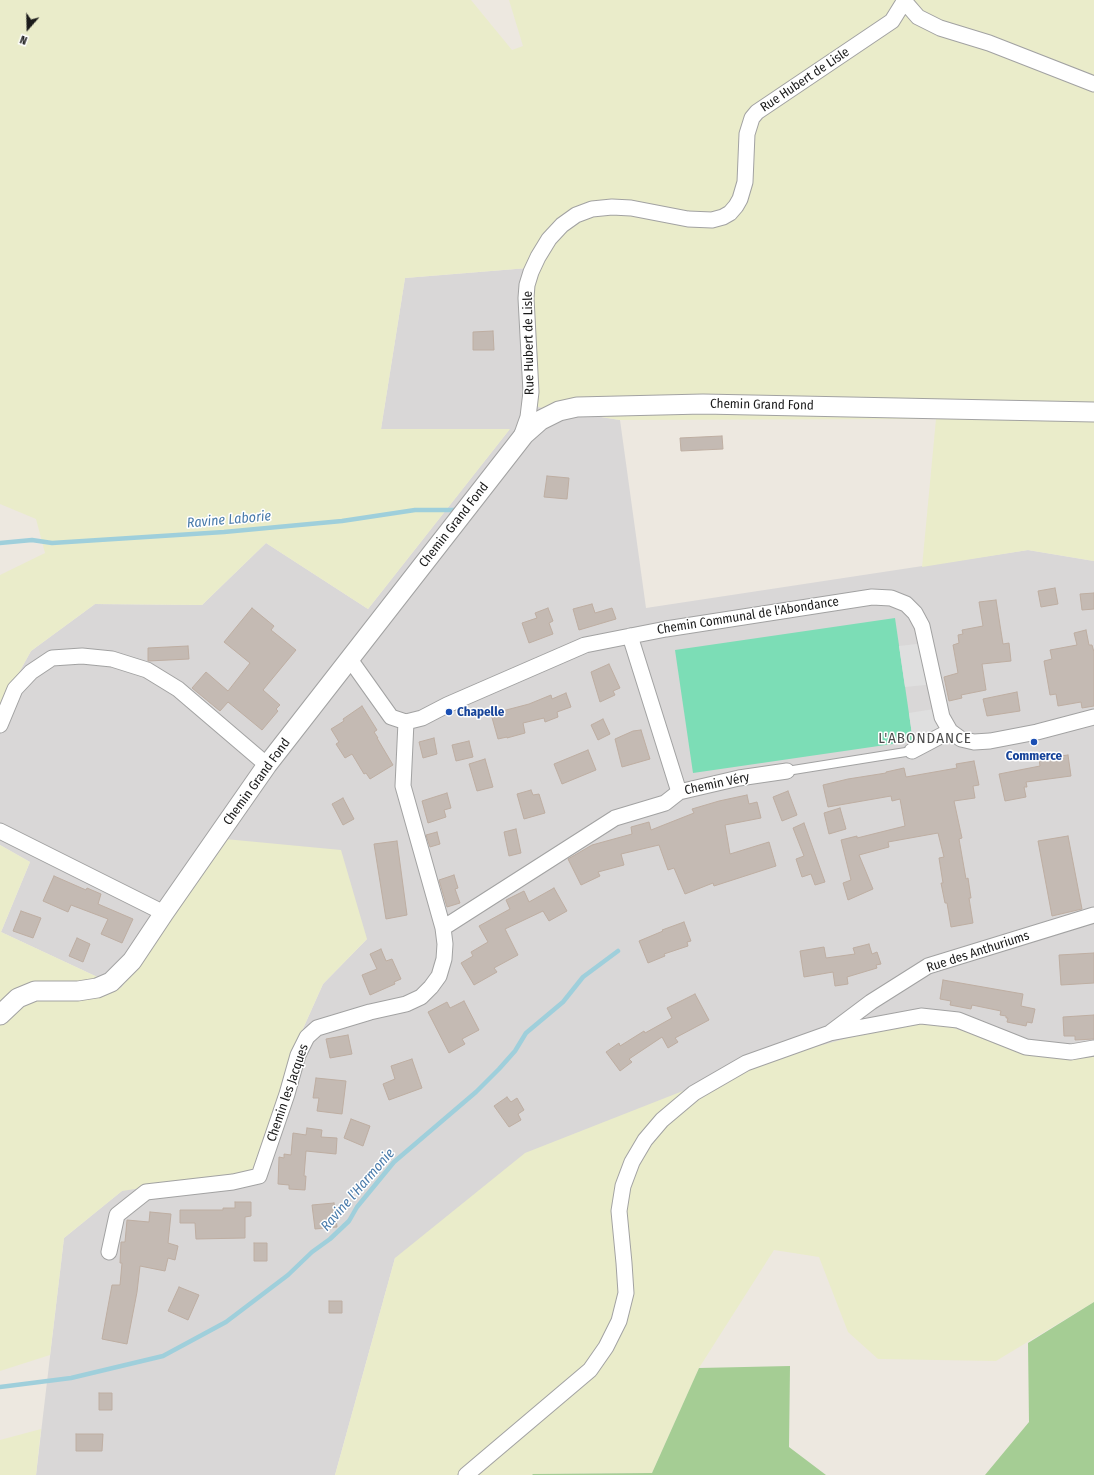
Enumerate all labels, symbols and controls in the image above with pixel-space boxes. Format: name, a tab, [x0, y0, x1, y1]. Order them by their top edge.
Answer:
north arrow	[8, 8, 48, 48]
text: N	[18, 33, 29, 47]
street label: Rue Hubert de Lisle	[758, 44, 852, 116]
street label: Rue Hubert de Lisle	[520, 291, 538, 395]
street label: Chemin Grand Fond	[710, 396, 814, 414]
street label: Chemin Grand Fond	[416, 479, 492, 571]
water label: Ravine Laborie	[186, 508, 272, 532]
street label: Chemin Communal de l'Abondance	[656, 594, 840, 638]
place label: Chapelle	[457, 704, 504, 720]
marker: Chapelle	[444, 707, 454, 717]
district label: L'ABONDANCE	[878, 730, 972, 748]
street label: Chemin Grand Fond	[220, 735, 294, 829]
marker: Commerce	[1029, 737, 1039, 747]
place label: Commerce	[1006, 748, 1062, 764]
street label: Chemin Véry	[683, 770, 751, 798]
street label: Rue des Anthuriums	[925, 928, 1031, 976]
street label: Chemin les Jacques	[264, 1042, 312, 1144]
water label: Ravine l'Harmonie	[318, 1145, 398, 1235]

